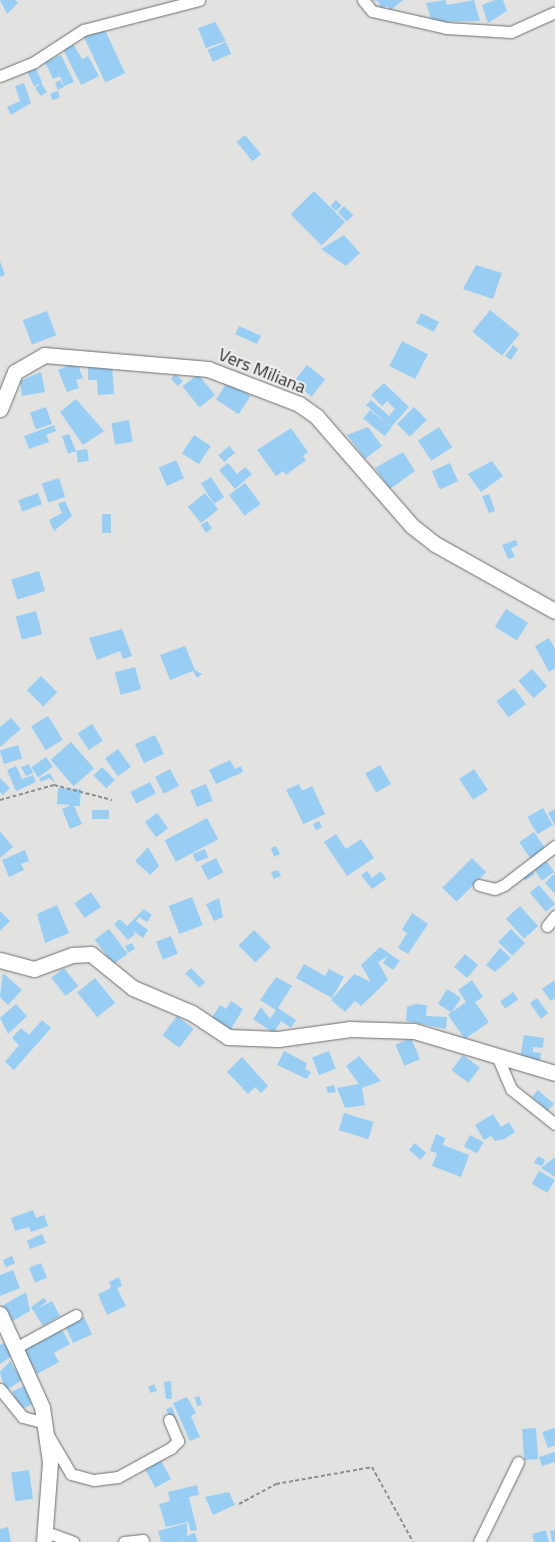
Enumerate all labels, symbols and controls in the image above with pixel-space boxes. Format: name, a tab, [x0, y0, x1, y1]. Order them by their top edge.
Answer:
street label: Vers Miliana	[215, 344, 309, 398]

